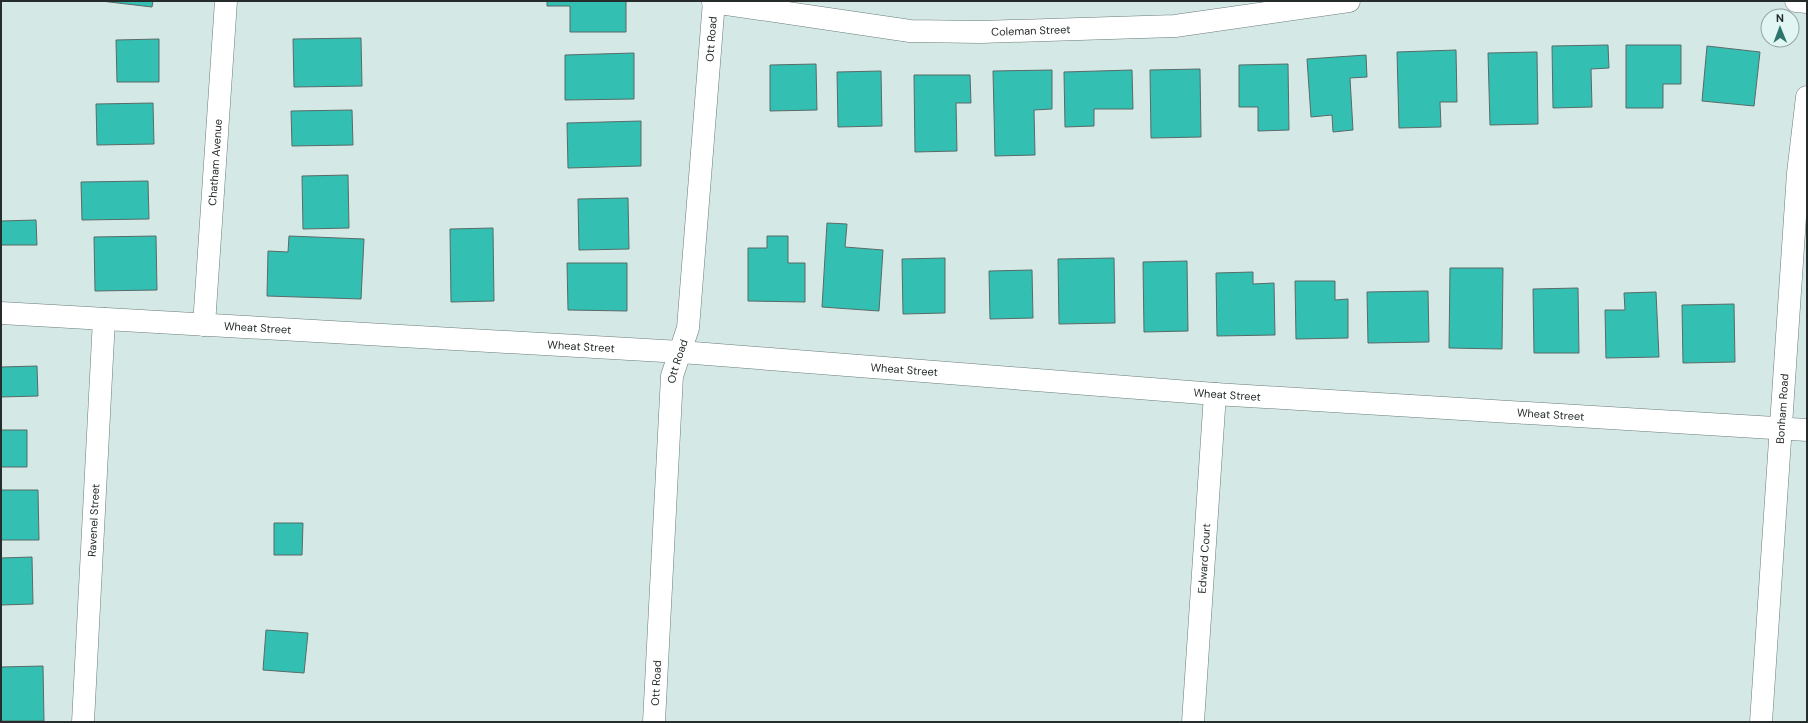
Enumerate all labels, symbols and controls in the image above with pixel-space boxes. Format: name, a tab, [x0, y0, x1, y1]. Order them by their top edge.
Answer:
north arrow	[1760, 8, 1800, 48]
text: N	[1776, 11, 1784, 25]
street label: Ott Road	[702, 16, 720, 62]
street label: Coleman Street	[991, 22, 1071, 39]
street label: Chatham Avenue	[205, 119, 225, 206]
street label: Wheat Street	[223, 319, 292, 337]
street label: Wheat Street	[547, 337, 615, 355]
street label: Ott Road	[665, 337, 691, 384]
street label: Wheat Street	[870, 360, 938, 379]
street label: Bonham Road	[1773, 373, 1791, 444]
street label: Wheat Street	[1193, 385, 1261, 404]
street label: Wheat Street	[1516, 405, 1585, 423]
street label: Ravenel Street	[85, 483, 102, 557]
street label: Edward Court	[1195, 523, 1213, 594]
street label: Ott Road	[648, 660, 664, 706]

